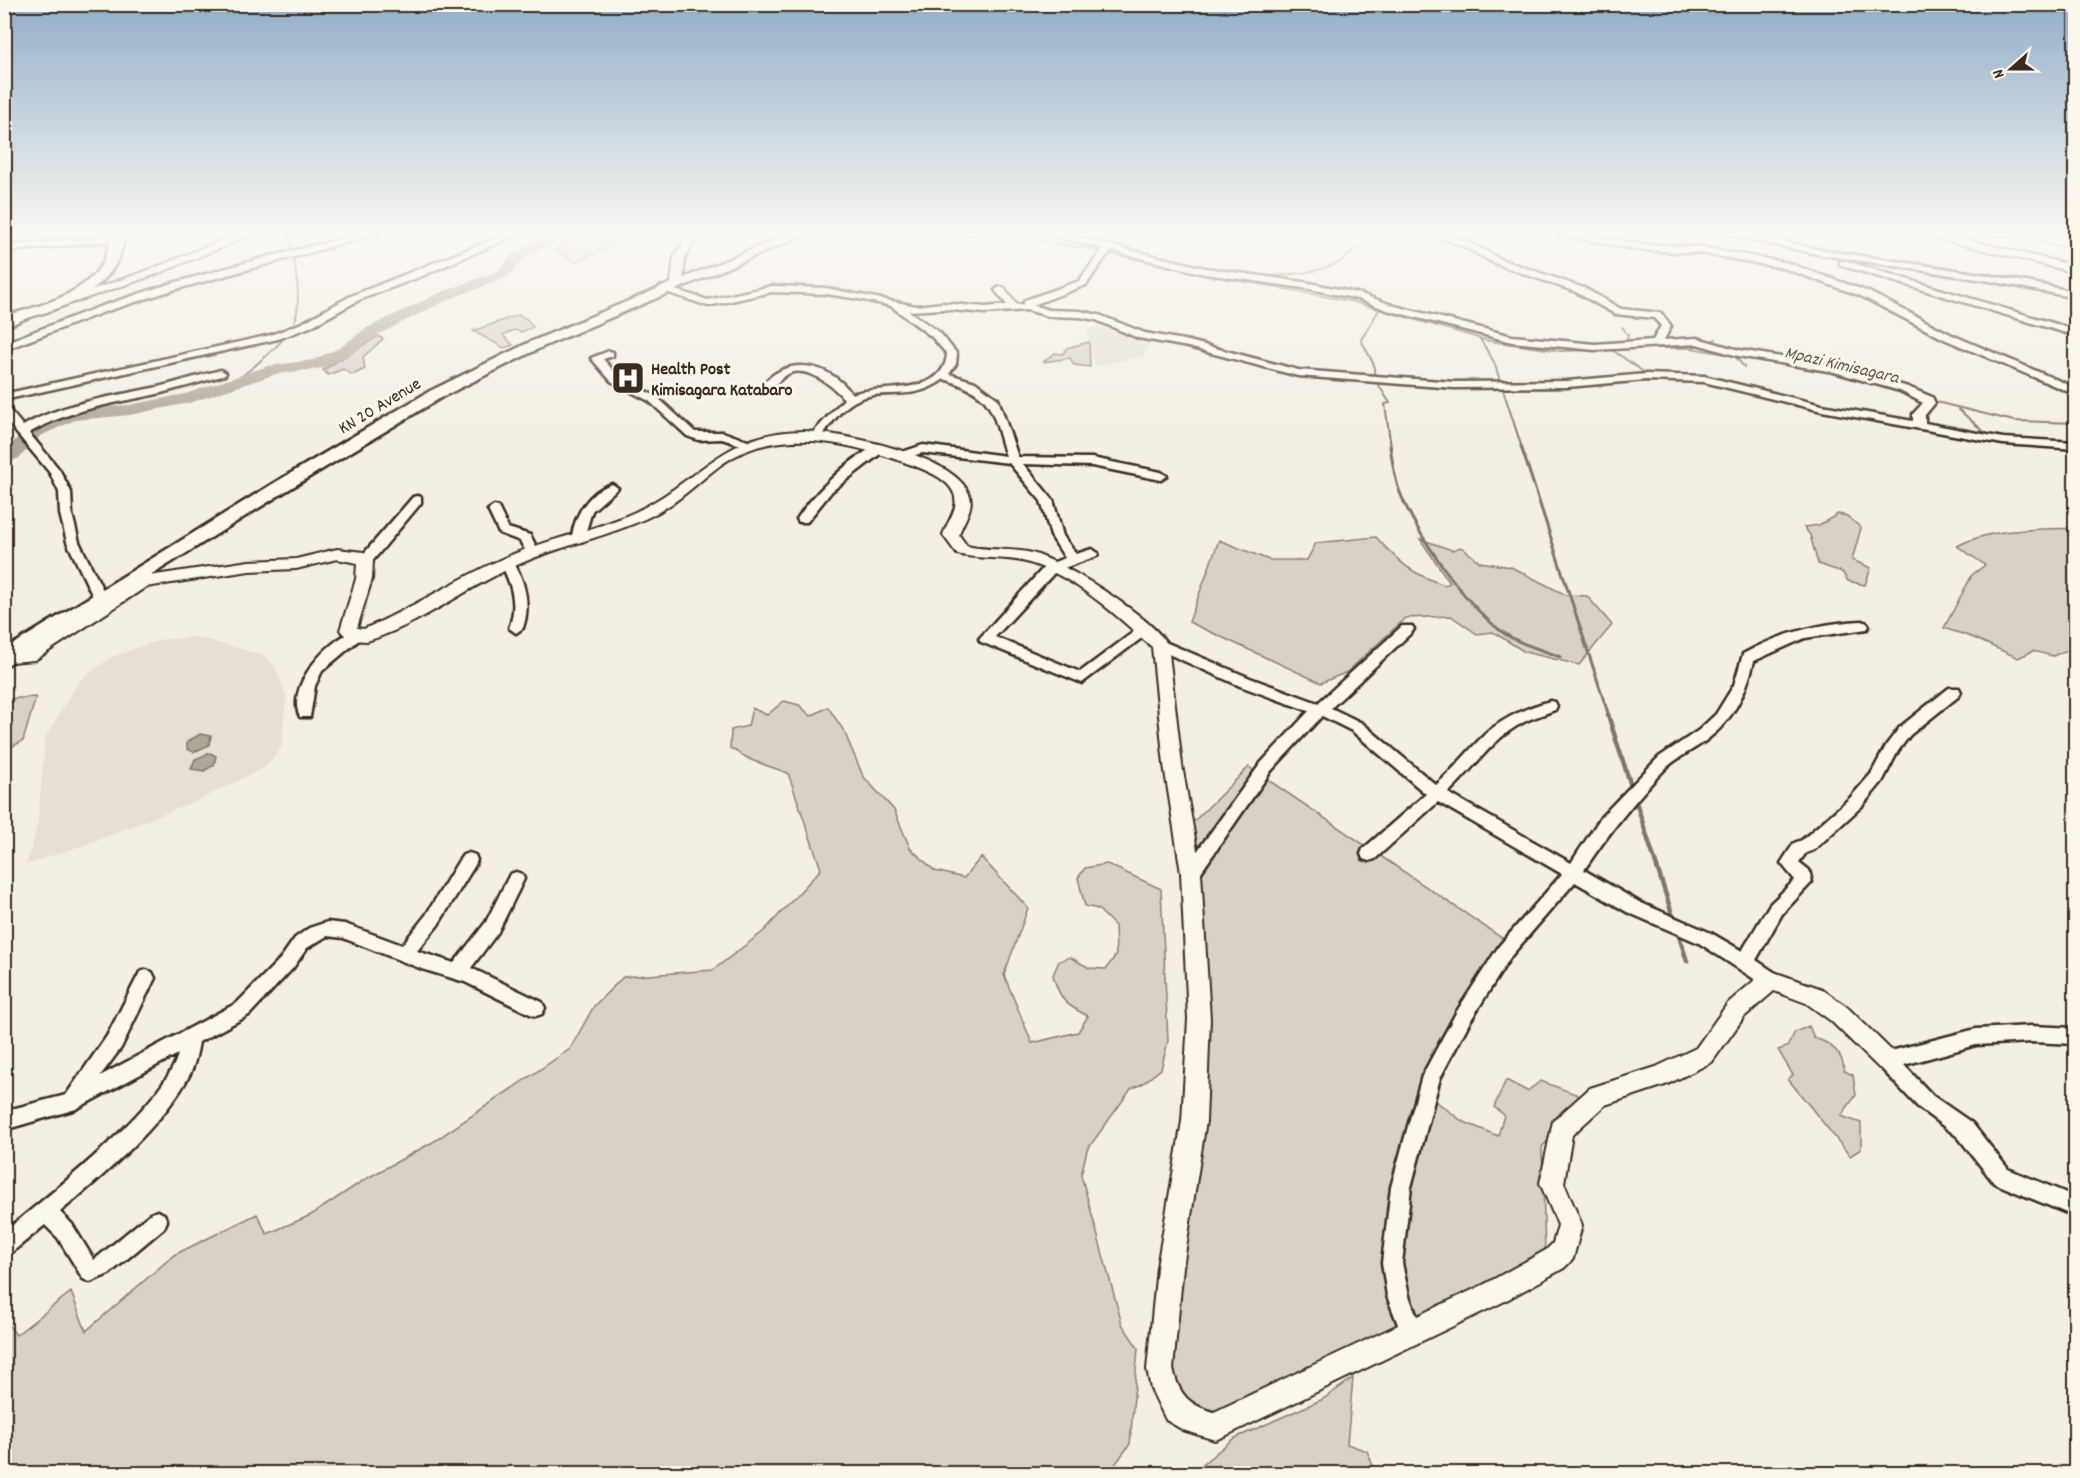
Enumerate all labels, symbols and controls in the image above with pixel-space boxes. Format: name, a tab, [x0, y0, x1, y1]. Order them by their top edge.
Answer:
north arrow	[1981, 39, 2041, 99]
text: N	[1987, 66, 2011, 81]
water label: Mpazi Kimisagara	[1782, 341, 1902, 392]
place label: Health Post Kimisagara Katabaro	[651, 358, 793, 404]
hospital icon: Health Post Kimisagara Katabaro	[610, 360, 646, 396]
street label: KN 20 Avenue	[334, 373, 426, 442]

